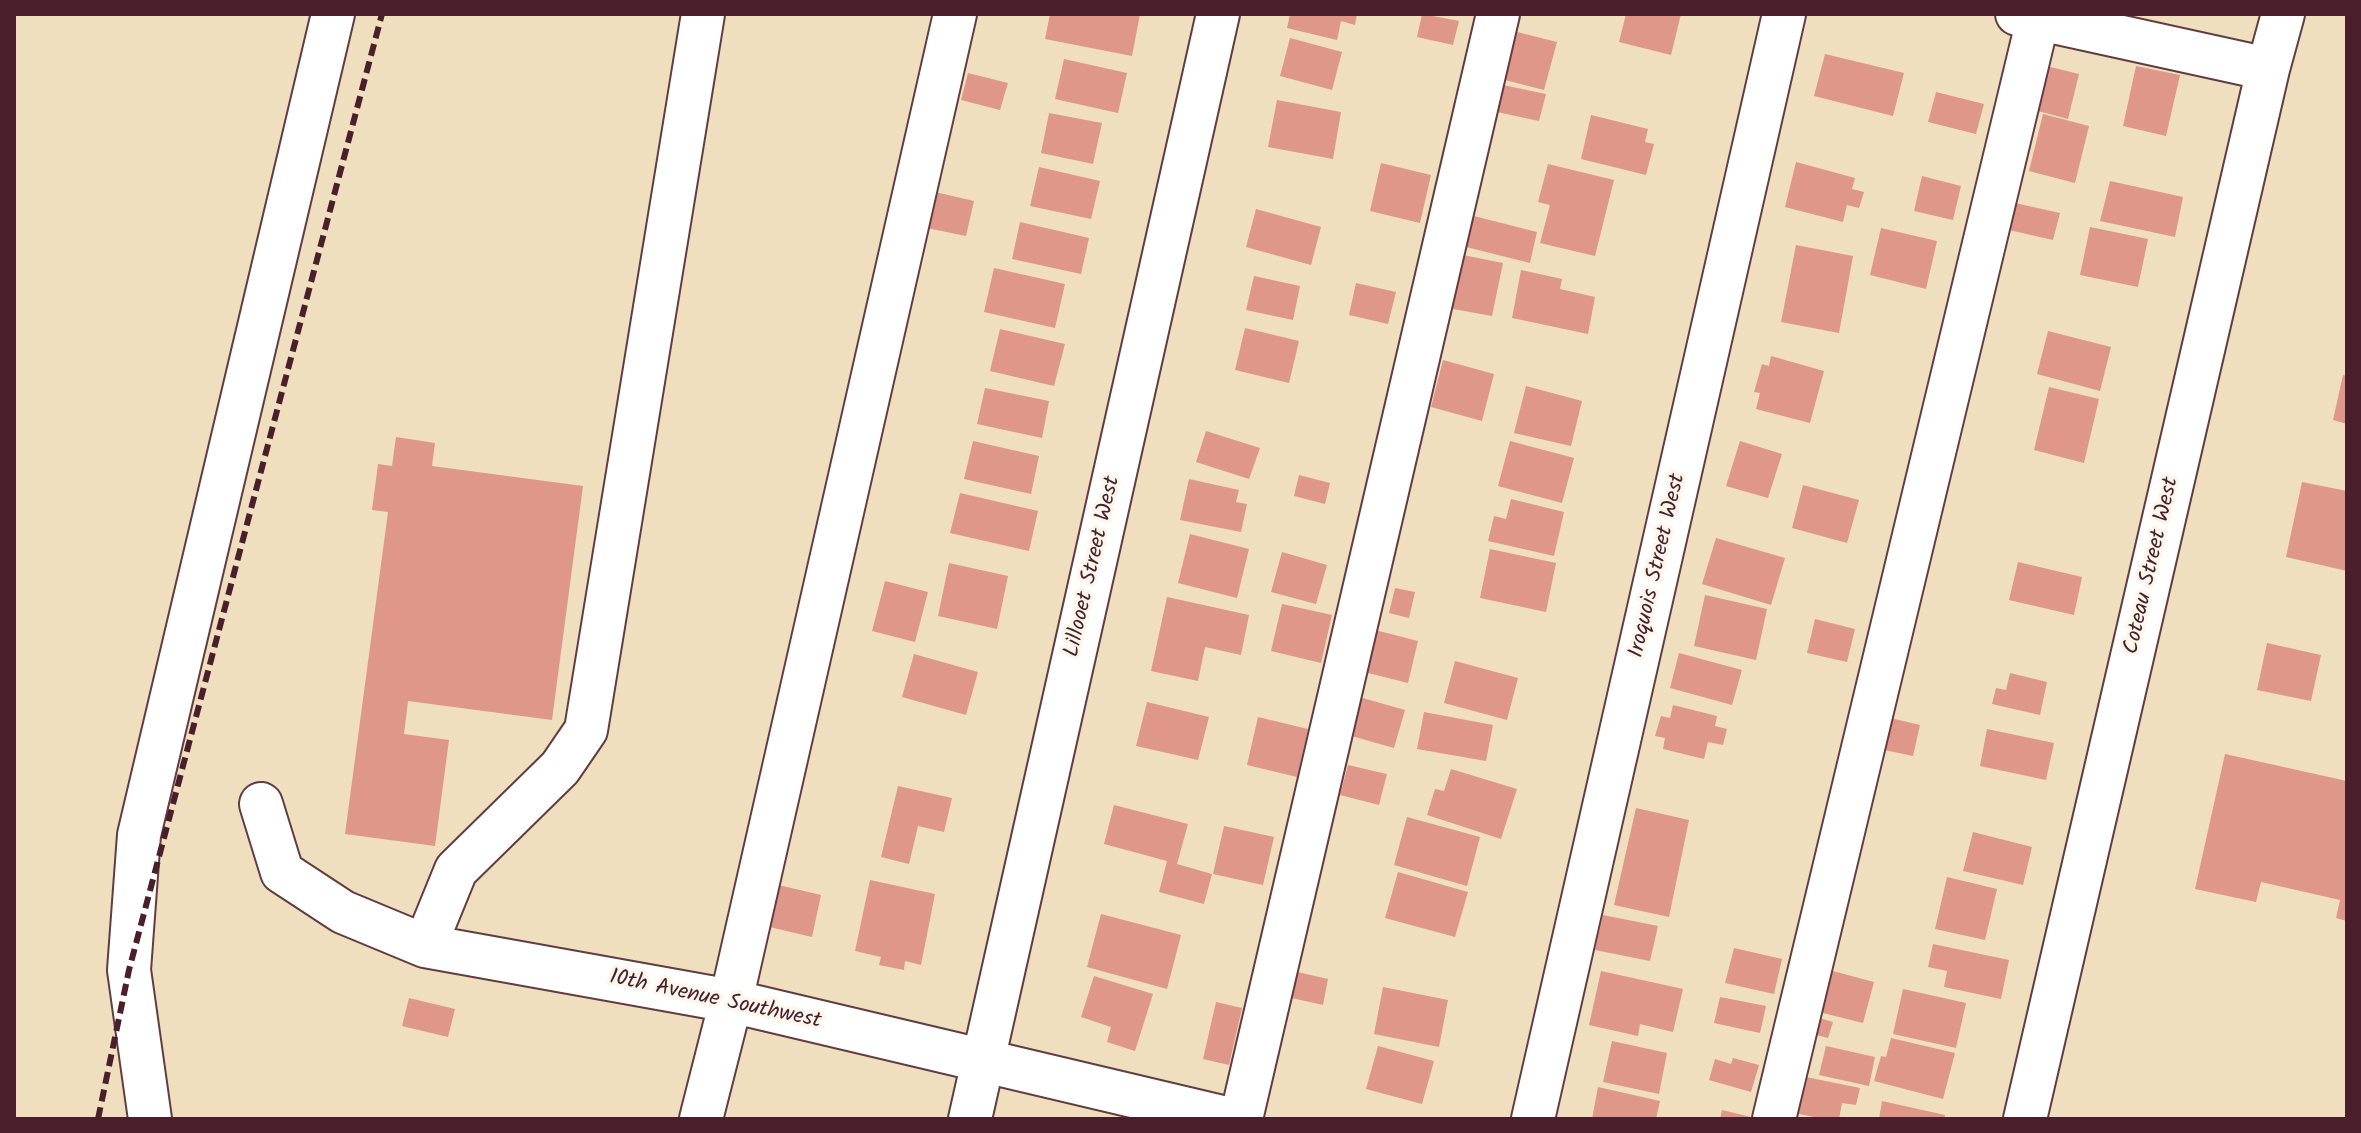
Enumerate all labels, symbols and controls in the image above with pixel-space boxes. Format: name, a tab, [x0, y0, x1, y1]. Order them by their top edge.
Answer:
street label: Iroquois Street West	[1625, 471, 1693, 661]
street label: Lillooet Street West	[1060, 474, 1128, 660]
street label: Coteau Street West	[2120, 475, 2186, 657]
street label: 10th Avenue Southwest	[607, 966, 823, 1036]

